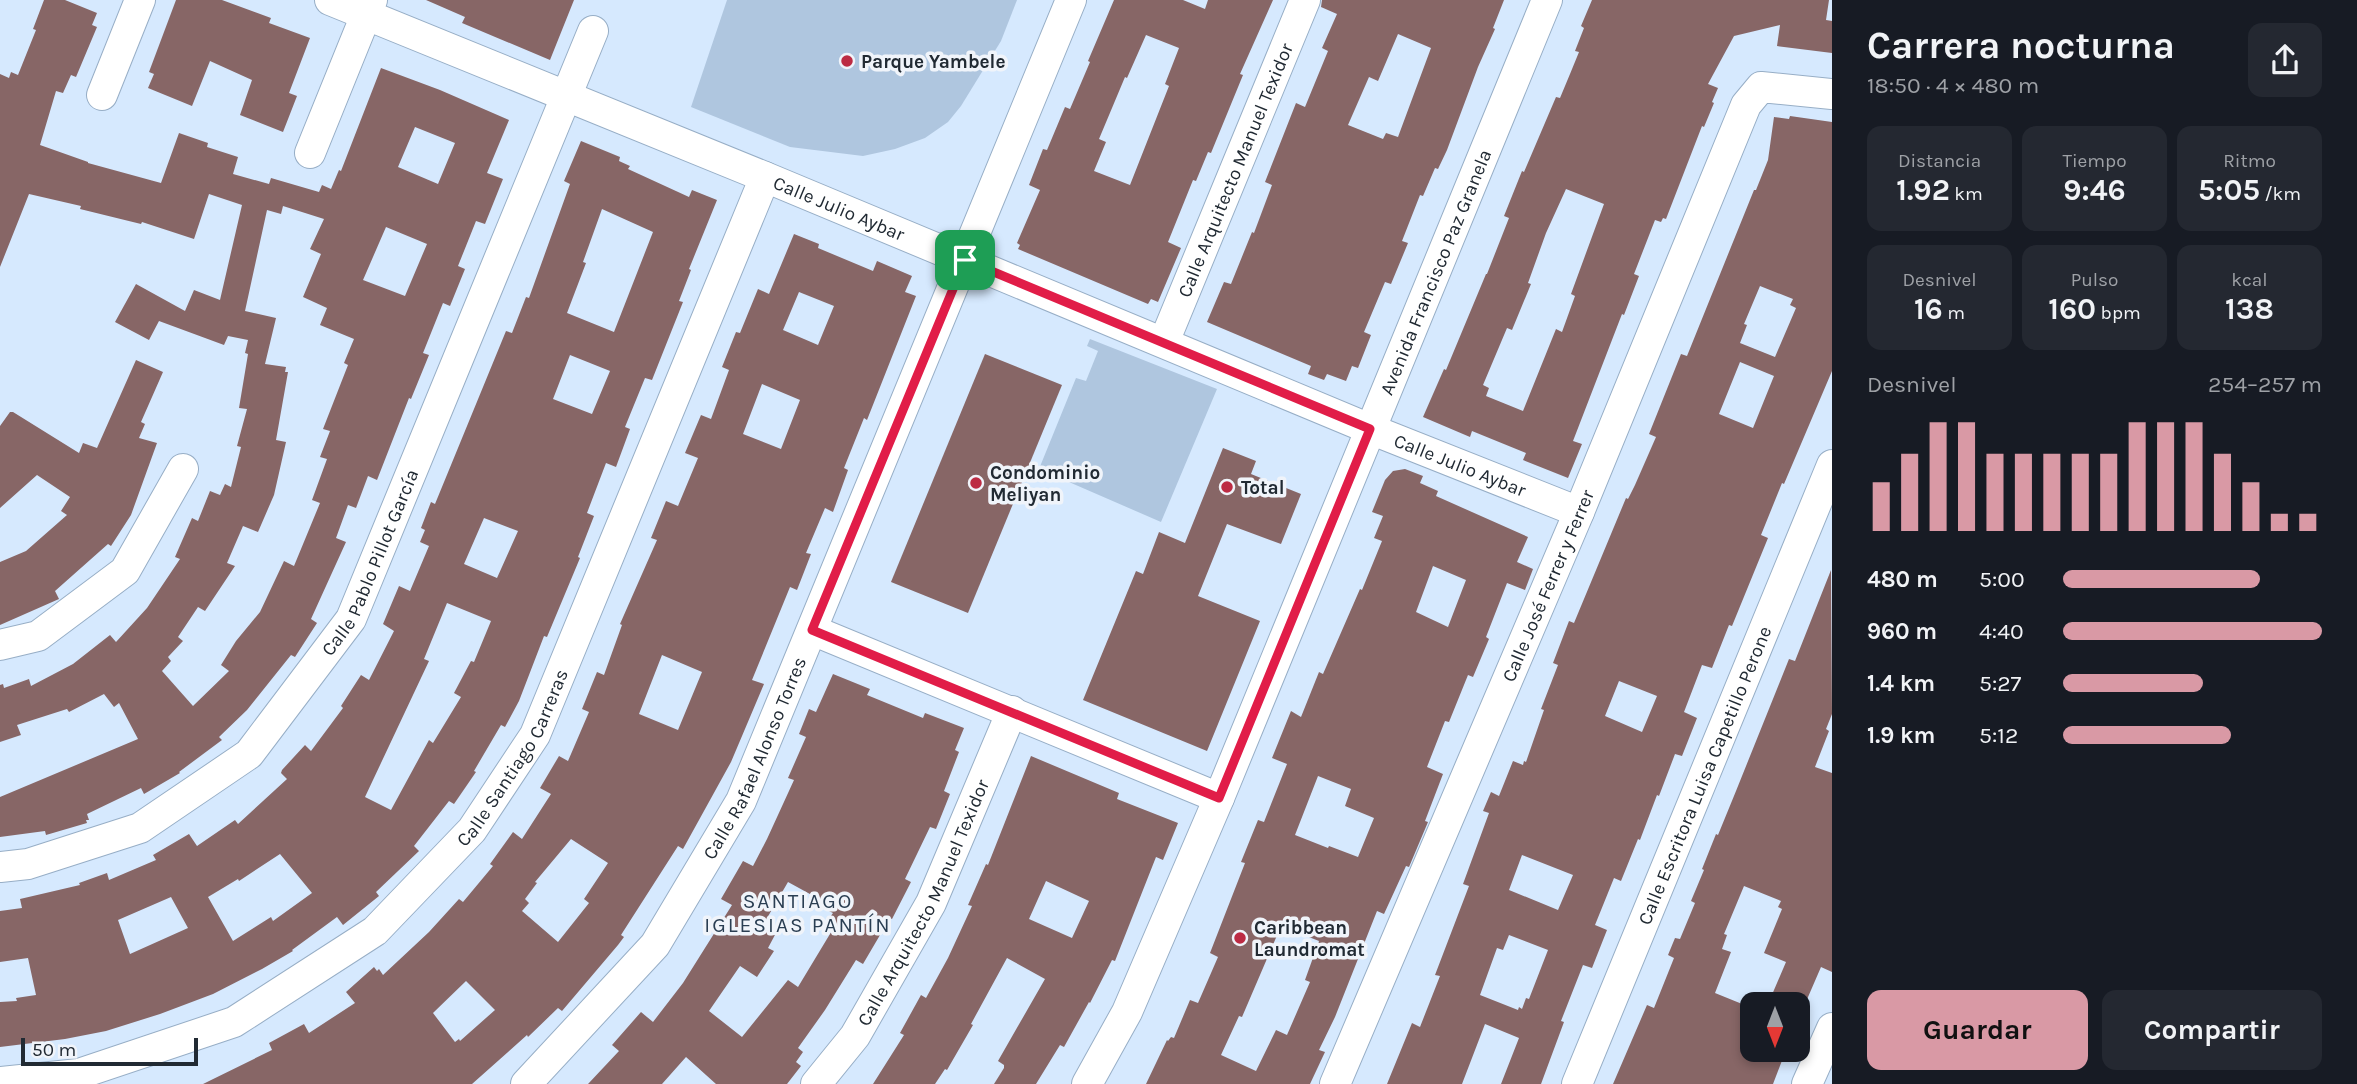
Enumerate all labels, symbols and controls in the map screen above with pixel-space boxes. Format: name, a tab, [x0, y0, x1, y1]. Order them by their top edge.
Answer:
text: Carrera nocturna	[1867, 23, 2175, 68]
button: share	[2248, 23, 2322, 97]
street label: Calle Arquitecto Manuel Texidor	[1174, 40, 1298, 301]
place label: Parque Yambele	[861, 51, 1005, 73]
marker: Parque Yambele	[839, 53, 855, 69]
text: 18:50 · 4 × 480 m	[1867, 72, 2039, 99]
street label: Avenida Francisco Paz Granela	[1376, 146, 1496, 398]
text: Distancia	[1898, 150, 1981, 172]
text: Tiempo	[2062, 150, 2127, 172]
text: Ritmo	[2223, 150, 2276, 172]
street label: Calle Julio Aybar	[770, 172, 908, 246]
text: 1.92	[1896, 172, 1950, 208]
text: 9:46	[2063, 172, 2126, 208]
text: 5:05	[2198, 172, 2260, 208]
text: km	[1950, 183, 1983, 205]
text: /km	[2260, 183, 2301, 205]
pin	[935, 230, 995, 290]
icon: arrive	[946, 241, 984, 279]
text: Desnivel	[1902, 269, 1977, 291]
text: Pulso	[2071, 269, 2118, 291]
text: kcal	[2231, 269, 2268, 291]
text: 16	[1914, 291, 1943, 327]
text: 160	[2048, 291, 2096, 327]
text: 138	[2225, 291, 2274, 327]
text: m	[1943, 302, 1965, 324]
text: bpm	[2096, 302, 2141, 324]
text: Desnivel	[1867, 371, 1957, 398]
text: 254–257 m	[2208, 371, 2322, 398]
street label: Calle Julio Aybar	[1391, 430, 1529, 502]
place label: Condominio Meliyan	[990, 462, 1100, 506]
street label: Calle Pablo Pillot García	[317, 466, 423, 660]
marker: Condominio Meliyan	[968, 475, 984, 491]
place label: Total	[1241, 477, 1285, 499]
marker: Total	[1219, 479, 1235, 495]
street label: Calle José Ferrer y Ferrer	[1498, 486, 1599, 685]
text: 480 m	[1867, 566, 1938, 593]
text: 5:00	[1979, 566, 2025, 593]
text: 960 m	[1867, 618, 1937, 645]
text: 4:40	[1979, 618, 2024, 645]
street label: Calle Escritora Luisa Capetillo Perone	[1634, 623, 1776, 928]
street label: Calle Rafael Alonso Torres	[699, 654, 811, 864]
street label: Calle Santiago Carreras	[452, 666, 573, 851]
text: 1.4 km	[1867, 670, 1935, 697]
text: 5:27	[1979, 670, 2021, 697]
text: 1.9 km	[1867, 722, 1935, 749]
text: 5:12	[1979, 722, 2018, 749]
street label: Calle Arquitecto Manuel Texidor	[853, 776, 994, 1030]
district label: SANTIAGO IGLESIAS PANTÍN	[704, 889, 892, 937]
place label: Caribbean Laundromat	[1254, 917, 1365, 961]
marker: Caribbean Laundromat	[1232, 930, 1248, 946]
button: Guardar	[1867, 990, 2088, 1070]
button: Compartir	[2102, 990, 2322, 1070]
north arrow	[1740, 992, 1810, 1062]
map controls	[1740, 992, 1810, 1062]
scale bar	[21, 1035, 198, 1067]
text: 50 m	[32, 1039, 76, 1061]

